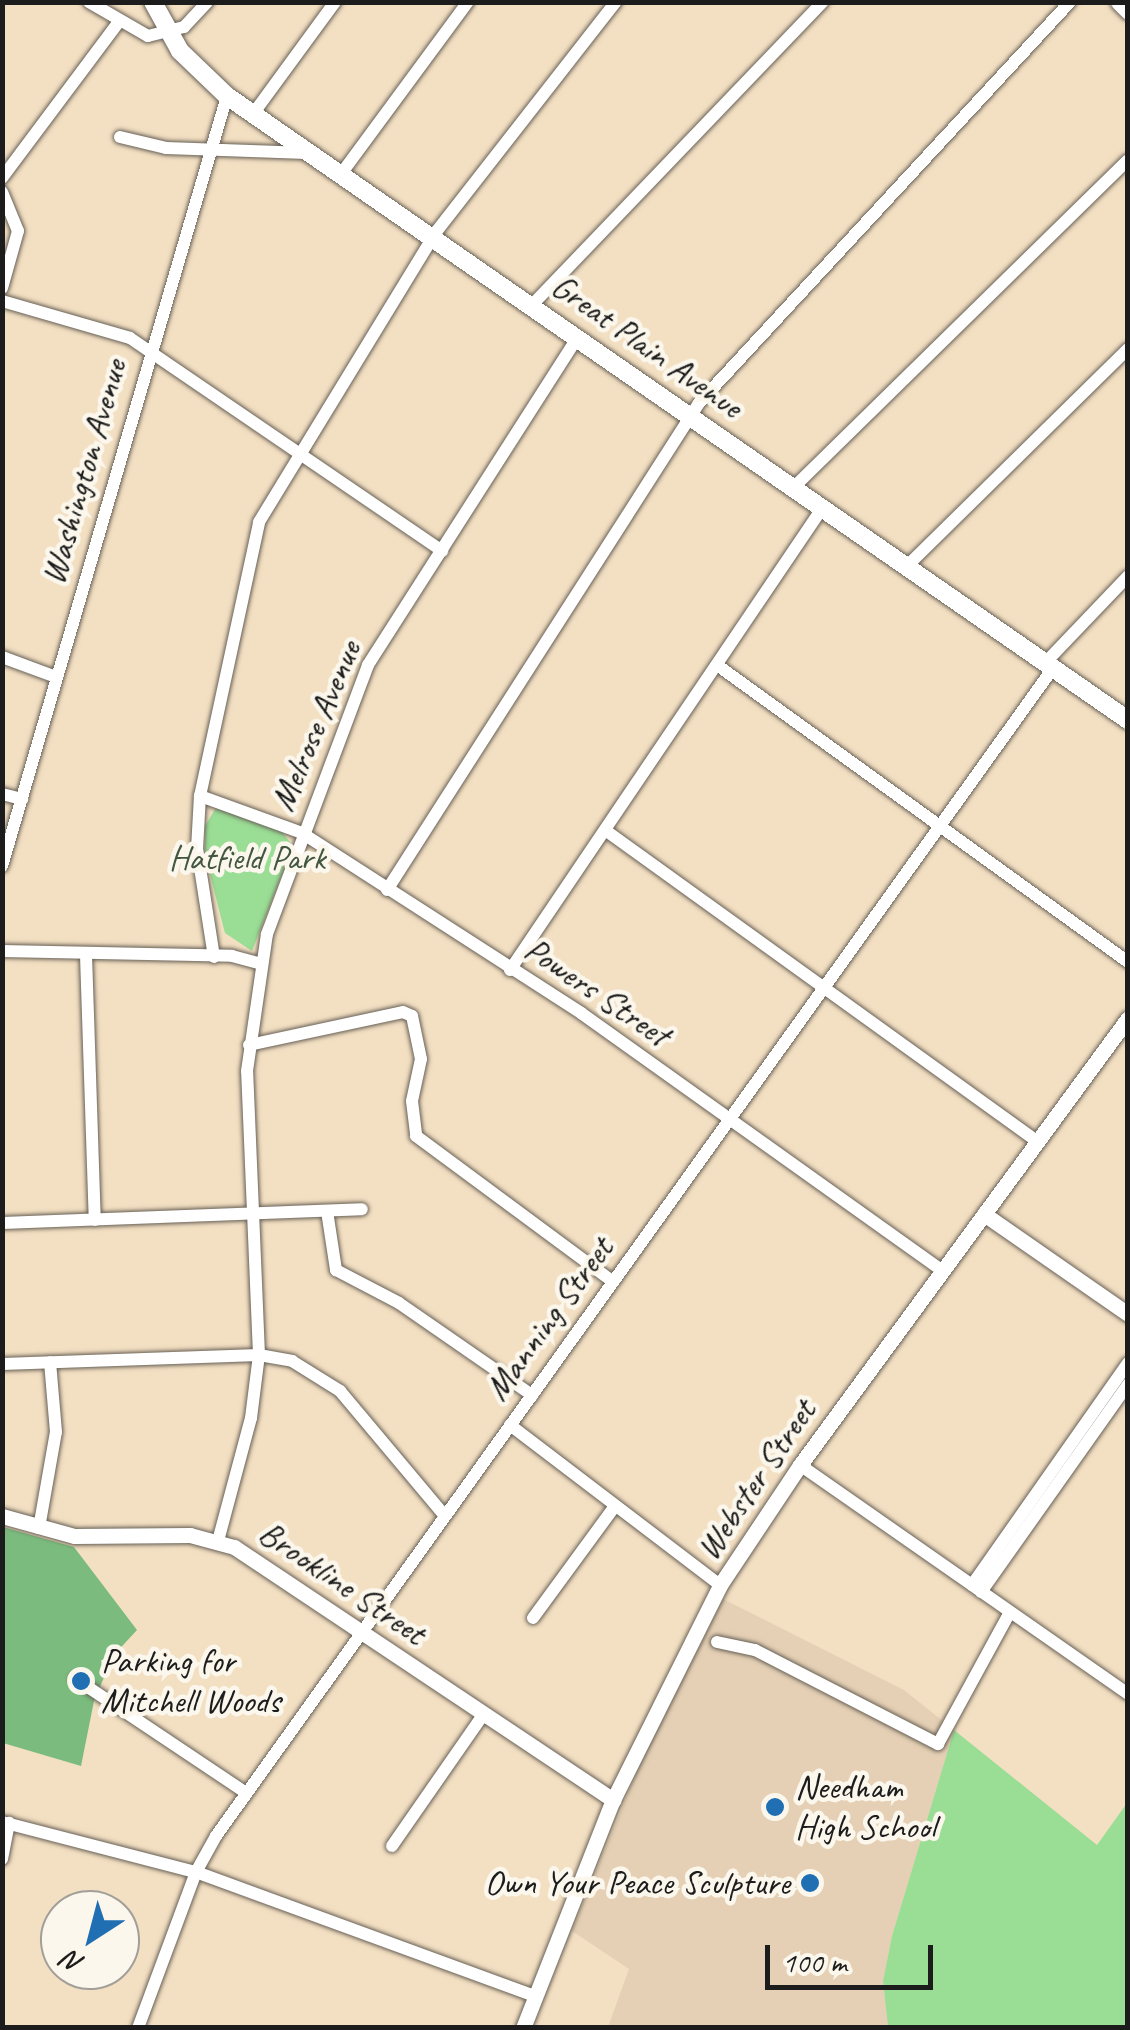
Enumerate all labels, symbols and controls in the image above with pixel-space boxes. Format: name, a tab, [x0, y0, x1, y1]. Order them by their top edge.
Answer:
street label: Great Plain Avenue	[543, 265, 751, 427]
street label: Washington Avenue	[32, 355, 136, 589]
street label: Melrose Avenue	[262, 635, 370, 817]
park label: Hatfield Park	[168, 837, 326, 879]
street label: Powers Street	[516, 928, 678, 1056]
street label: Manning Street	[476, 1229, 622, 1409]
street label: Webster Street	[687, 1392, 825, 1568]
street label: Brookline Street	[250, 1512, 434, 1654]
place label: Parking for Mitchell Woods	[101, 1640, 280, 1722]
marker: Parking for Mitchell Woods	[70, 1670, 92, 1692]
place label: Needham High School	[795, 1766, 934, 1848]
marker: Needham High School	[764, 1796, 786, 1818]
place label: Own Your Peace Sculpture	[486, 1862, 790, 1904]
marker: Own Your Peace Sculpture	[799, 1872, 821, 1894]
north arrow	[40, 1890, 140, 1990]
scale bar	[770, 1925, 938, 1987]
text: 100 m	[782, 1943, 847, 1981]
text: N	[56, 1944, 91, 1982]

